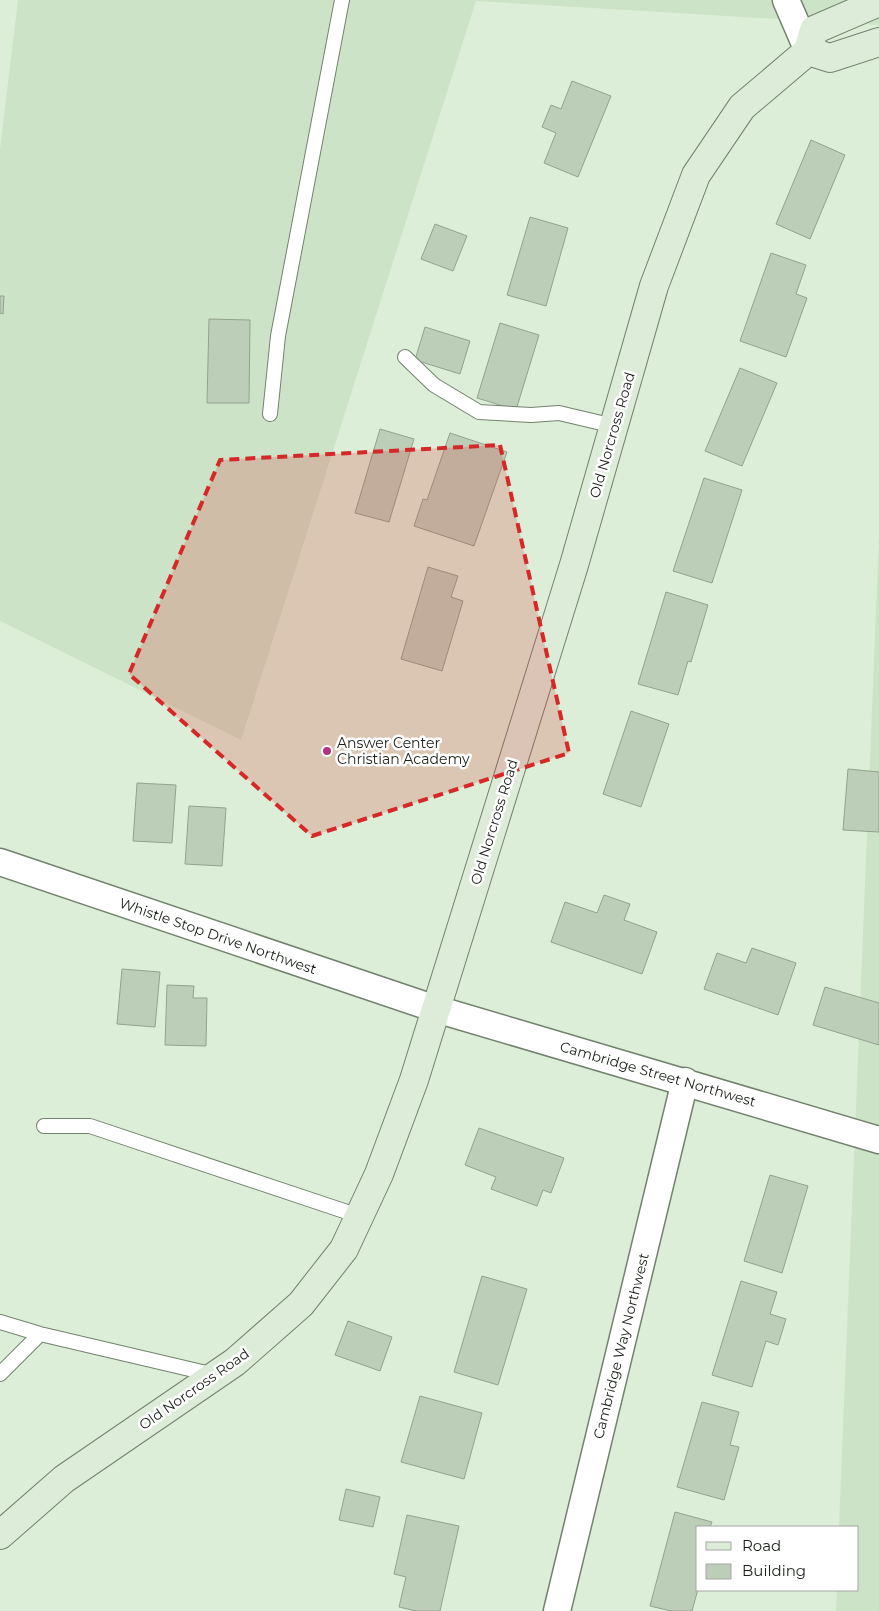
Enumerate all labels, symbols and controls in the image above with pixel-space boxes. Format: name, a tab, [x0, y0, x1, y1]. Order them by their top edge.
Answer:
street label: Old Norcross Road	[585, 370, 639, 500]
place label: Answer Center Christian Academy	[337, 734, 470, 768]
marker: Answer Center Christian Academy	[321, 745, 333, 757]
street label: Old Norcross Road	[466, 757, 522, 887]
street label: Whistle Stop Drive Northwest	[117, 894, 319, 978]
street label: Cambridge Street Northwest	[558, 1037, 758, 1111]
street label: Cambridge Way Northwest	[589, 1251, 653, 1441]
street label: Old Norcross Road	[135, 1344, 253, 1434]
legend	[696, 1526, 859, 1591]
text: Road	[742, 1536, 781, 1555]
text: Building	[742, 1561, 806, 1580]

